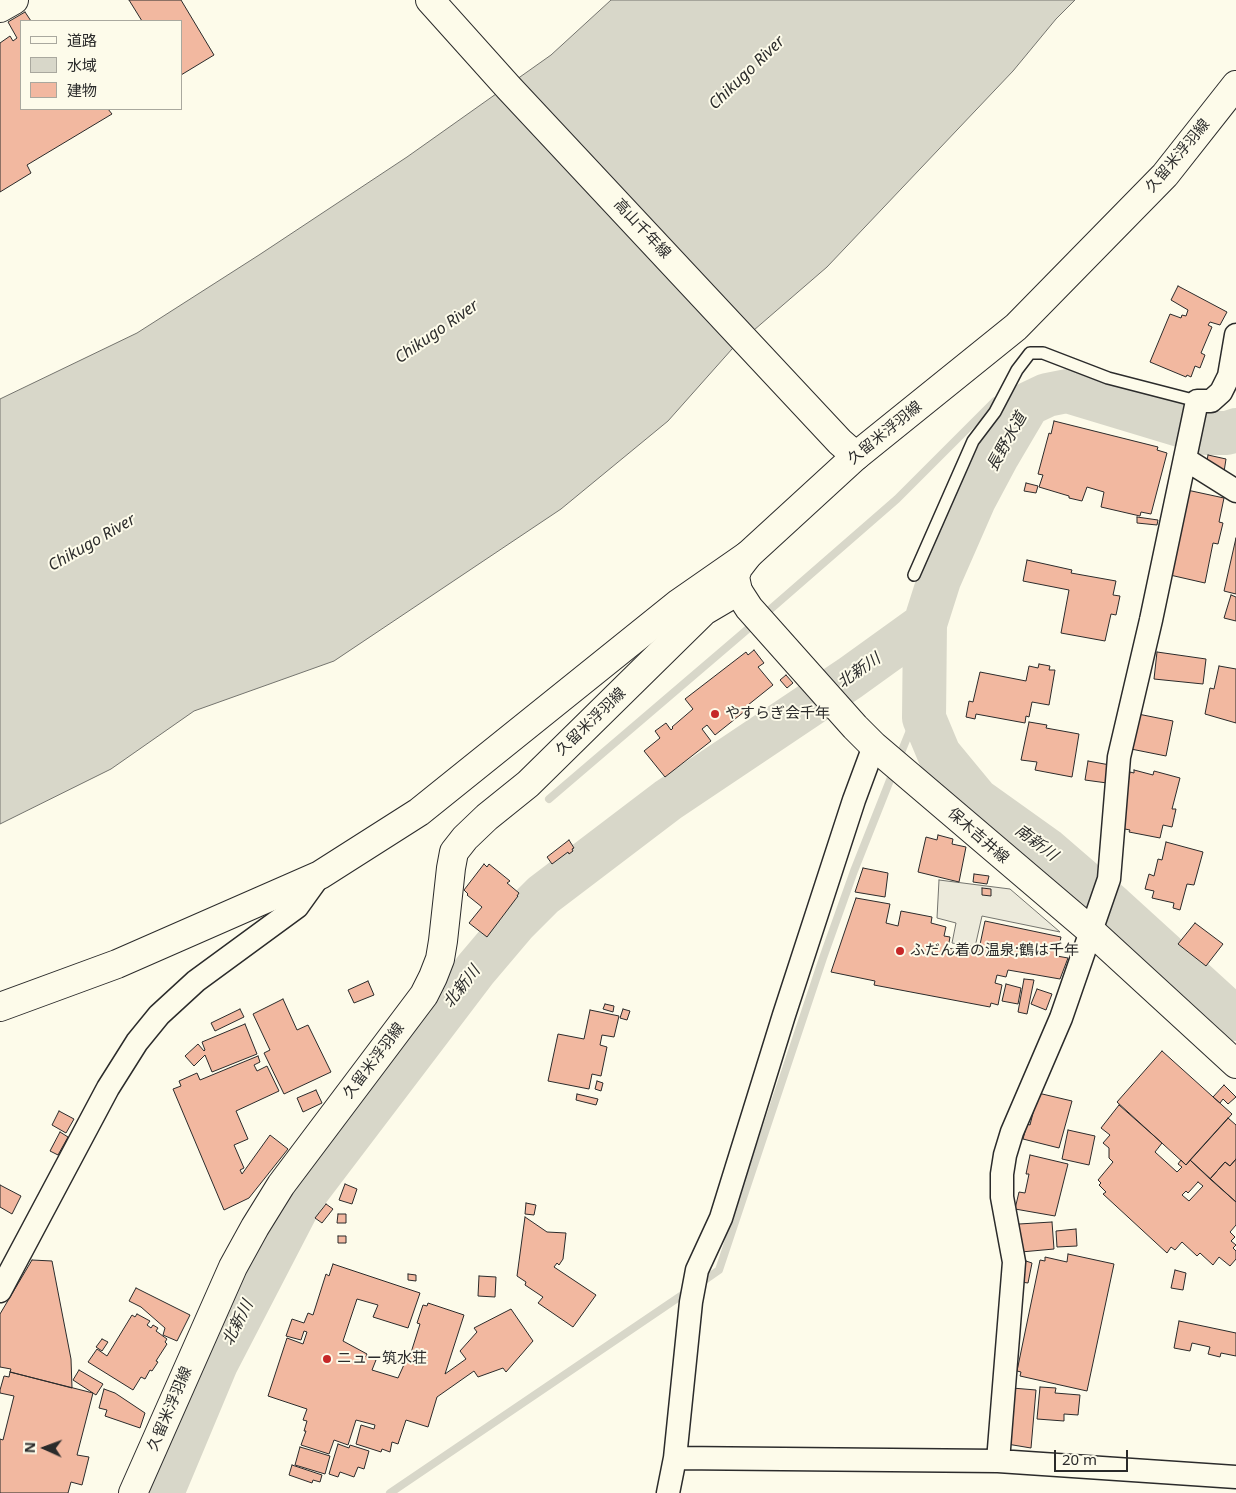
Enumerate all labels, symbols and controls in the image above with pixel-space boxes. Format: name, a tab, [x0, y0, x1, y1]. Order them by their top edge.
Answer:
legend	[20, 20, 182, 110]
text: 道路	[67, 30, 97, 50]
water label: Chikugo River	[705, 32, 789, 114]
text: 水域	[67, 55, 97, 75]
text: 建物	[67, 80, 97, 100]
street label: 久留米浮羽線	[1142, 116, 1214, 196]
street label: 高山千年線	[610, 195, 674, 263]
water label: Chikugo River	[392, 296, 482, 368]
street label: 久留米浮羽線	[844, 398, 926, 468]
water label: 長野水道	[983, 409, 1031, 475]
water label: Chikugo River	[45, 510, 139, 576]
water label: 北新川	[834, 649, 884, 693]
street label: 久留米浮羽線	[552, 684, 630, 760]
place label: やすらぎ会千年	[725, 705, 830, 723]
marker: やすらぎ会千年	[709, 708, 721, 720]
street label: 保木吉井線	[944, 805, 1012, 867]
water label: 南新川	[1011, 821, 1061, 865]
place label: ふだん着の温泉;鶴は千年	[910, 942, 1079, 960]
marker: ふだん着の温泉;鶴は千年	[894, 945, 906, 957]
water label: 北新川	[440, 962, 484, 1012]
street label: 久留米浮羽線	[340, 1020, 408, 1102]
water label: 北新川	[219, 1297, 257, 1349]
place label: ニュー筑水荘	[337, 1350, 427, 1368]
marker: ニュー筑水荘	[321, 1353, 333, 1365]
street label: 久留米浮羽線	[144, 1364, 196, 1454]
north arrow	[20, 1423, 70, 1473]
scale bar	[1056, 1440, 1130, 1472]
text: N	[20, 1441, 39, 1453]
text: 20 m	[1062, 1449, 1097, 1469]

